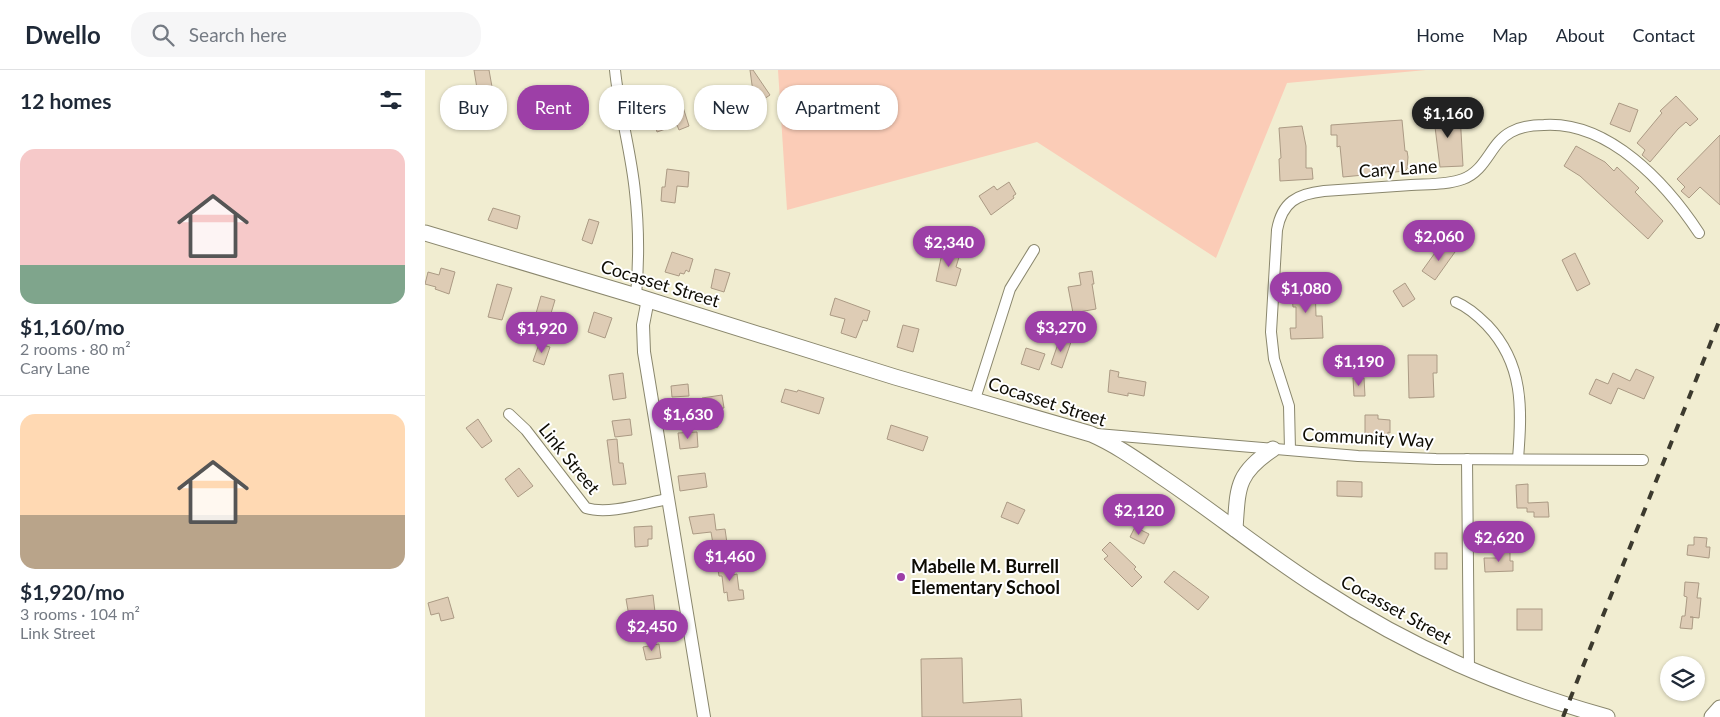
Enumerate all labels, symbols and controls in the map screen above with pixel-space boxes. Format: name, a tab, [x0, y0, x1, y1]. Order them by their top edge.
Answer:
search box	[131, 12, 481, 57]
text: Dwello	[25, 20, 101, 49]
icon: search	[149, 21, 177, 49]
text: Search here	[189, 23, 287, 46]
text: Home	[1416, 24, 1464, 46]
text: Map	[1492, 24, 1528, 46]
text: About	[1556, 24, 1605, 46]
text: Contact	[1633, 24, 1695, 46]
chip: Buy	[440, 85, 507, 130]
chip: Rent	[517, 85, 589, 130]
chip: Filters	[599, 85, 684, 130]
chip: New	[694, 85, 767, 130]
chip: Apartment	[777, 85, 898, 130]
icon: filters	[377, 86, 405, 114]
text: 12 homes	[20, 88, 111, 113]
pin: $1,160	[1407, 97, 1489, 139]
text: $1,160	[1423, 103, 1473, 122]
street label: Cary Lane	[1358, 154, 1438, 182]
icon: home	[168, 181, 258, 271]
pin: $2,060	[1398, 220, 1480, 262]
pin: $2,340	[908, 226, 990, 268]
text: $2,060	[1414, 226, 1464, 245]
text: $2,340	[924, 232, 974, 251]
street label: Cocasset Street	[598, 255, 723, 312]
pin: $1,080	[1265, 272, 1347, 314]
text: $1,080	[1281, 278, 1331, 297]
pin: $3,270	[1020, 310, 1102, 353]
pin: $1,920	[501, 312, 583, 354]
text: $1,160/mo	[20, 314, 125, 339]
text: $3,270	[1036, 317, 1086, 336]
text: $1,920	[517, 318, 567, 337]
text: 2 rooms · 80 m²	[20, 339, 131, 358]
pin: $1,190	[1318, 344, 1400, 387]
text: $1,190	[1334, 351, 1384, 370]
text: Cary Lane	[20, 358, 90, 377]
street label: Cocasset Street	[985, 372, 1110, 431]
pin: $1,630	[647, 398, 729, 440]
text: $1,630	[663, 404, 713, 423]
street label: Link Street	[535, 419, 605, 499]
street label: Community Way	[1302, 423, 1435, 451]
icon: home	[168, 447, 258, 537]
pin: $2,120	[1098, 494, 1180, 536]
text: $2,120	[1114, 500, 1164, 519]
pin: $2,620	[1458, 520, 1540, 563]
text: $2,620	[1474, 527, 1524, 546]
pin: $1,460	[689, 540, 771, 582]
text: $1,460	[705, 546, 755, 565]
place label: Mabelle M. Burrell Elementary School	[911, 555, 1060, 598]
street label: Cocasset Street	[1337, 570, 1456, 649]
marker: Mabelle M. Burrell Elementary School	[895, 571, 907, 583]
text: $1,920/mo	[20, 579, 125, 604]
text: 3 rooms · 104 m²	[20, 604, 140, 623]
pin: $2,450	[611, 610, 693, 652]
text: $2,450	[627, 616, 677, 635]
text: Link Street	[20, 623, 95, 642]
map controls	[1660, 656, 1705, 701]
button: layers	[1660, 656, 1705, 701]

